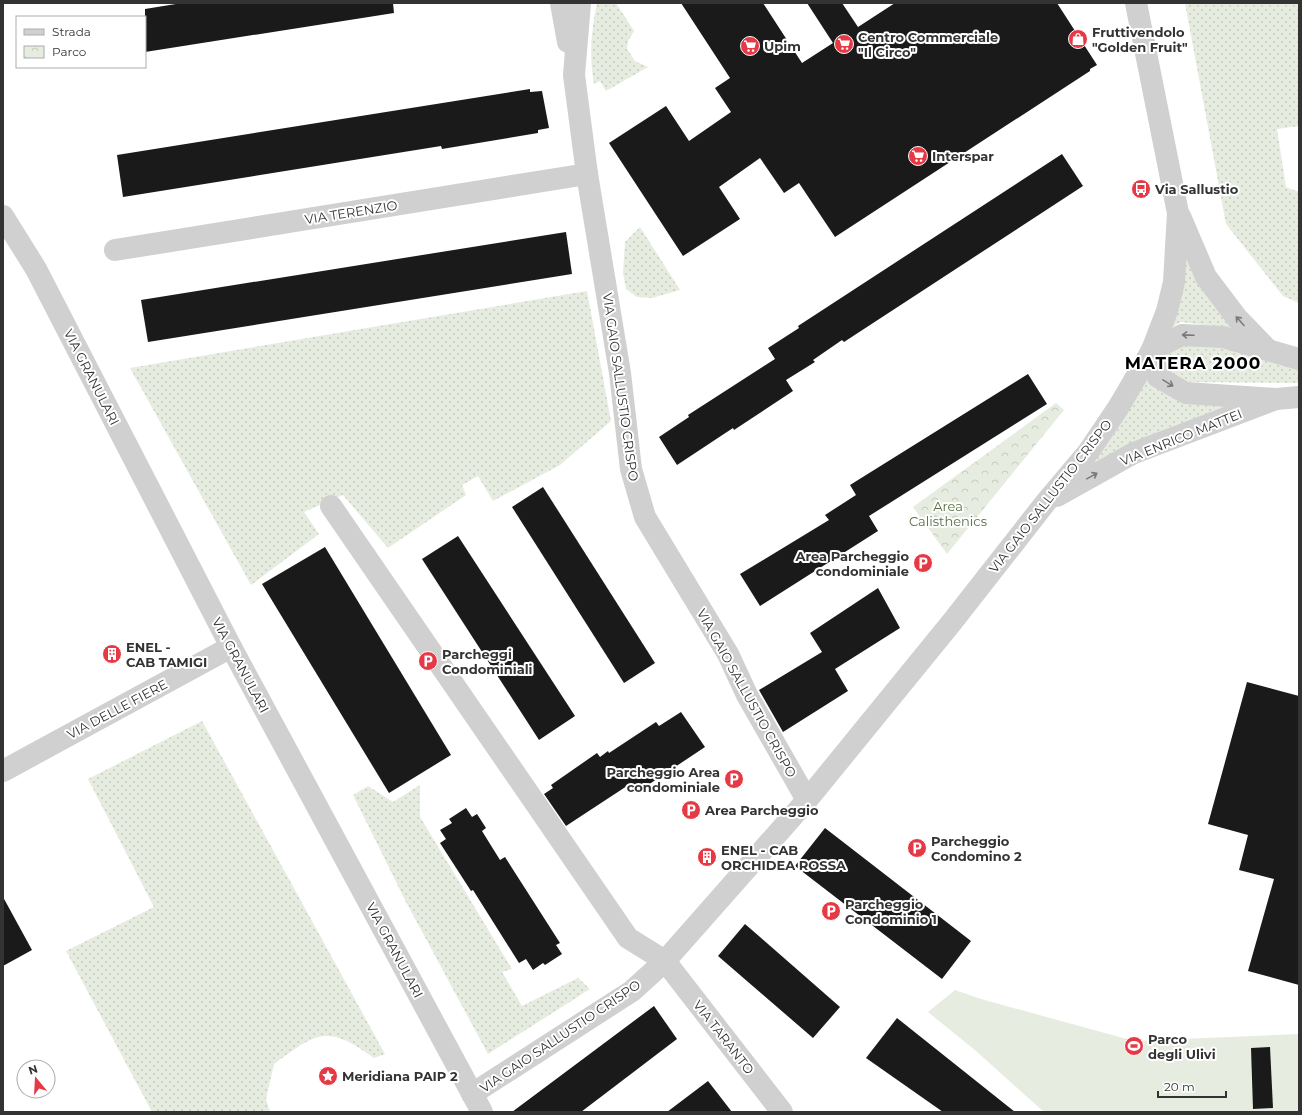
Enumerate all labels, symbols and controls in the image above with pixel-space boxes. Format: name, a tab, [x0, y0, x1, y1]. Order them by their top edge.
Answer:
legend	[16, 16, 146, 68]
text: Strada	[52, 24, 91, 39]
place label: Fruttivendolo "Golden Fruit"	[1092, 24, 1188, 55]
shop icon: Fruttivendolo "Golden Fruit"	[1067, 28, 1089, 50]
place label: Centro Commerciale "Il Circo"	[858, 29, 998, 60]
supermarket icon: Centro Commerciale "Il Circo"	[833, 33, 855, 55]
supermarket icon: Upim	[739, 35, 761, 57]
place label: Upim	[764, 38, 801, 54]
text: Parco	[52, 44, 86, 59]
supermarket icon: Interspar	[907, 145, 929, 167]
place label: Interspar	[932, 148, 994, 164]
bus stop icon: Via Sallustio	[1130, 178, 1152, 200]
place label: Via Sallustio	[1154, 181, 1239, 197]
street label: VIA TERENZIO	[303, 197, 399, 227]
street label: VIA GAIO SALLUSTIO CRISPO	[600, 292, 642, 482]
one-way arrow	[1236, 316, 1245, 326]
street label: VIA GRANULARI	[61, 326, 123, 428]
one-way arrow	[1182, 331, 1195, 339]
district label: MATERA 2000	[1125, 353, 1261, 373]
one-way arrow	[1162, 379, 1174, 387]
street label: VIA ENRICO MATTEI	[1118, 405, 1244, 469]
street label: VIA GAIO SALLUSTIO CRISPO	[985, 416, 1115, 576]
one-way arrow	[1086, 472, 1098, 480]
park label: Area Calisthenics	[909, 498, 987, 529]
place label: Area Parcheggio condominiale	[795, 548, 909, 579]
parking icon: Area Parcheggio condominiale	[912, 552, 934, 574]
street label: VIA GAIO SALLUSTIO CRISPO	[694, 606, 800, 780]
street label: VIA GRANULARI	[209, 615, 273, 715]
place label: ENEL - CAB TAMIGI	[126, 639, 207, 670]
building icon: ENEL - CAB TAMIGI	[101, 643, 123, 665]
place label: Parcheggi Condominiali	[442, 646, 533, 677]
parking icon: Parcheggi Condominiali	[417, 650, 439, 672]
street label: VIA DELLE FIERE	[64, 676, 170, 742]
place label: Parcheggio Area condominiale	[607, 764, 720, 795]
parking icon: Parcheggio Area condominiale	[723, 768, 745, 790]
parking icon: Area Parcheggio	[680, 799, 702, 821]
place label: Area Parcheggio	[704, 802, 819, 818]
place label: Parcheggio Condomino 2	[931, 833, 1022, 864]
parking icon: Parcheggio Condomino 2	[906, 837, 928, 859]
place label: ENEL - CAB ORCHIDEA ROSSA	[721, 842, 847, 873]
building icon: ENEL - CAB ORCHIDEA ROSSA	[696, 846, 718, 868]
place label: Parcheggio Condominio 1	[845, 896, 937, 927]
street label: VIA GRANULARI	[363, 900, 427, 1000]
parking icon: Parcheggio Condominio 1	[820, 900, 842, 922]
street label: VIA GAIO SALLUSTIO CRISPO	[477, 976, 643, 1096]
street label: VIA TARANTO	[690, 997, 758, 1077]
place label: Parco degli Ulivi	[1148, 1031, 1216, 1062]
sports icon: Parco degli Ulivi	[1123, 1035, 1145, 1057]
north arrow	[16, 1059, 56, 1099]
text: N	[27, 1061, 39, 1078]
place icon: Meridiana PAIP 2	[317, 1065, 339, 1087]
place label: Meridiana PAIP 2	[342, 1068, 458, 1084]
scale bar	[1158, 1073, 1226, 1099]
text: 20 m	[1164, 1079, 1195, 1094]

